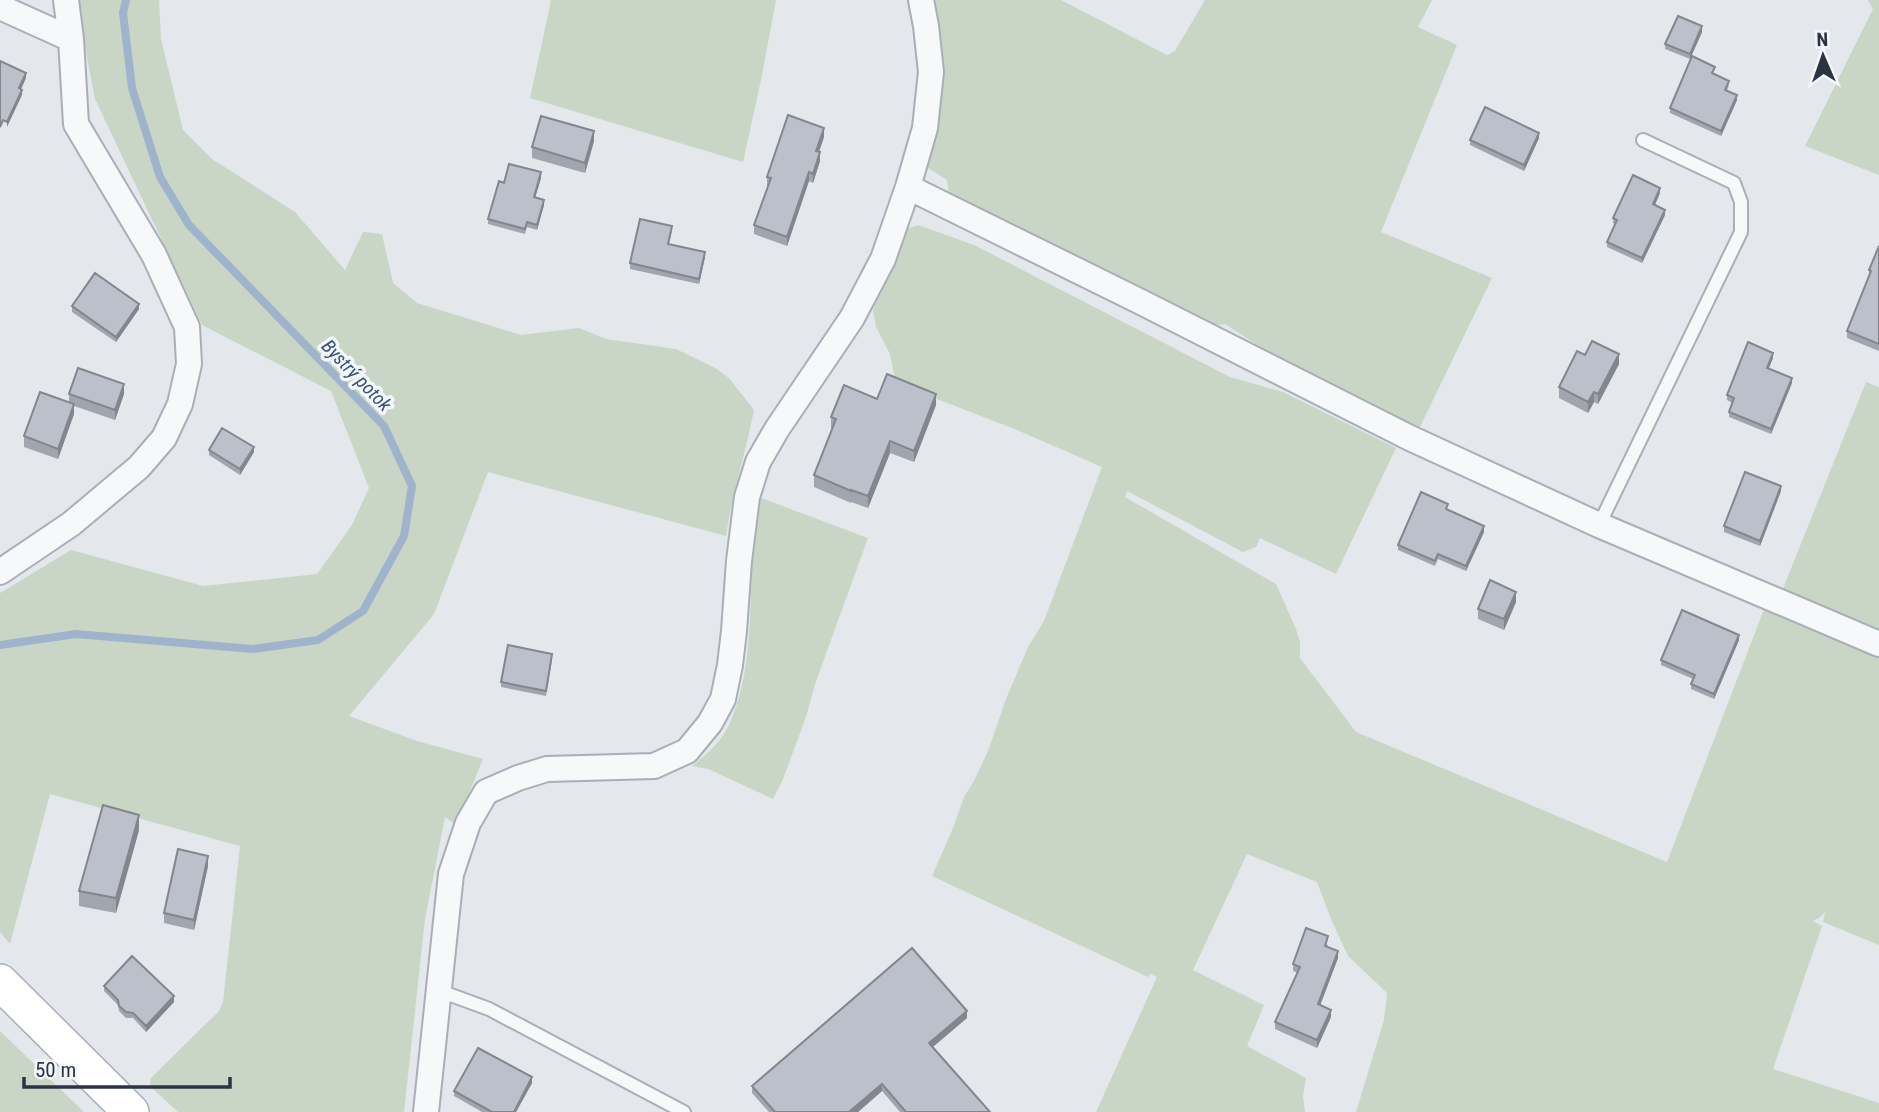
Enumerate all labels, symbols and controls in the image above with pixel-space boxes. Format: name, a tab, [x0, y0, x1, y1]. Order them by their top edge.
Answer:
north arrow	[1788, 21, 1858, 91]
text: N	[1816, 28, 1829, 51]
water label: Bystrý potok	[317, 335, 397, 416]
scale bar	[24, 1046, 231, 1090]
text: 50 m	[35, 1058, 76, 1082]

